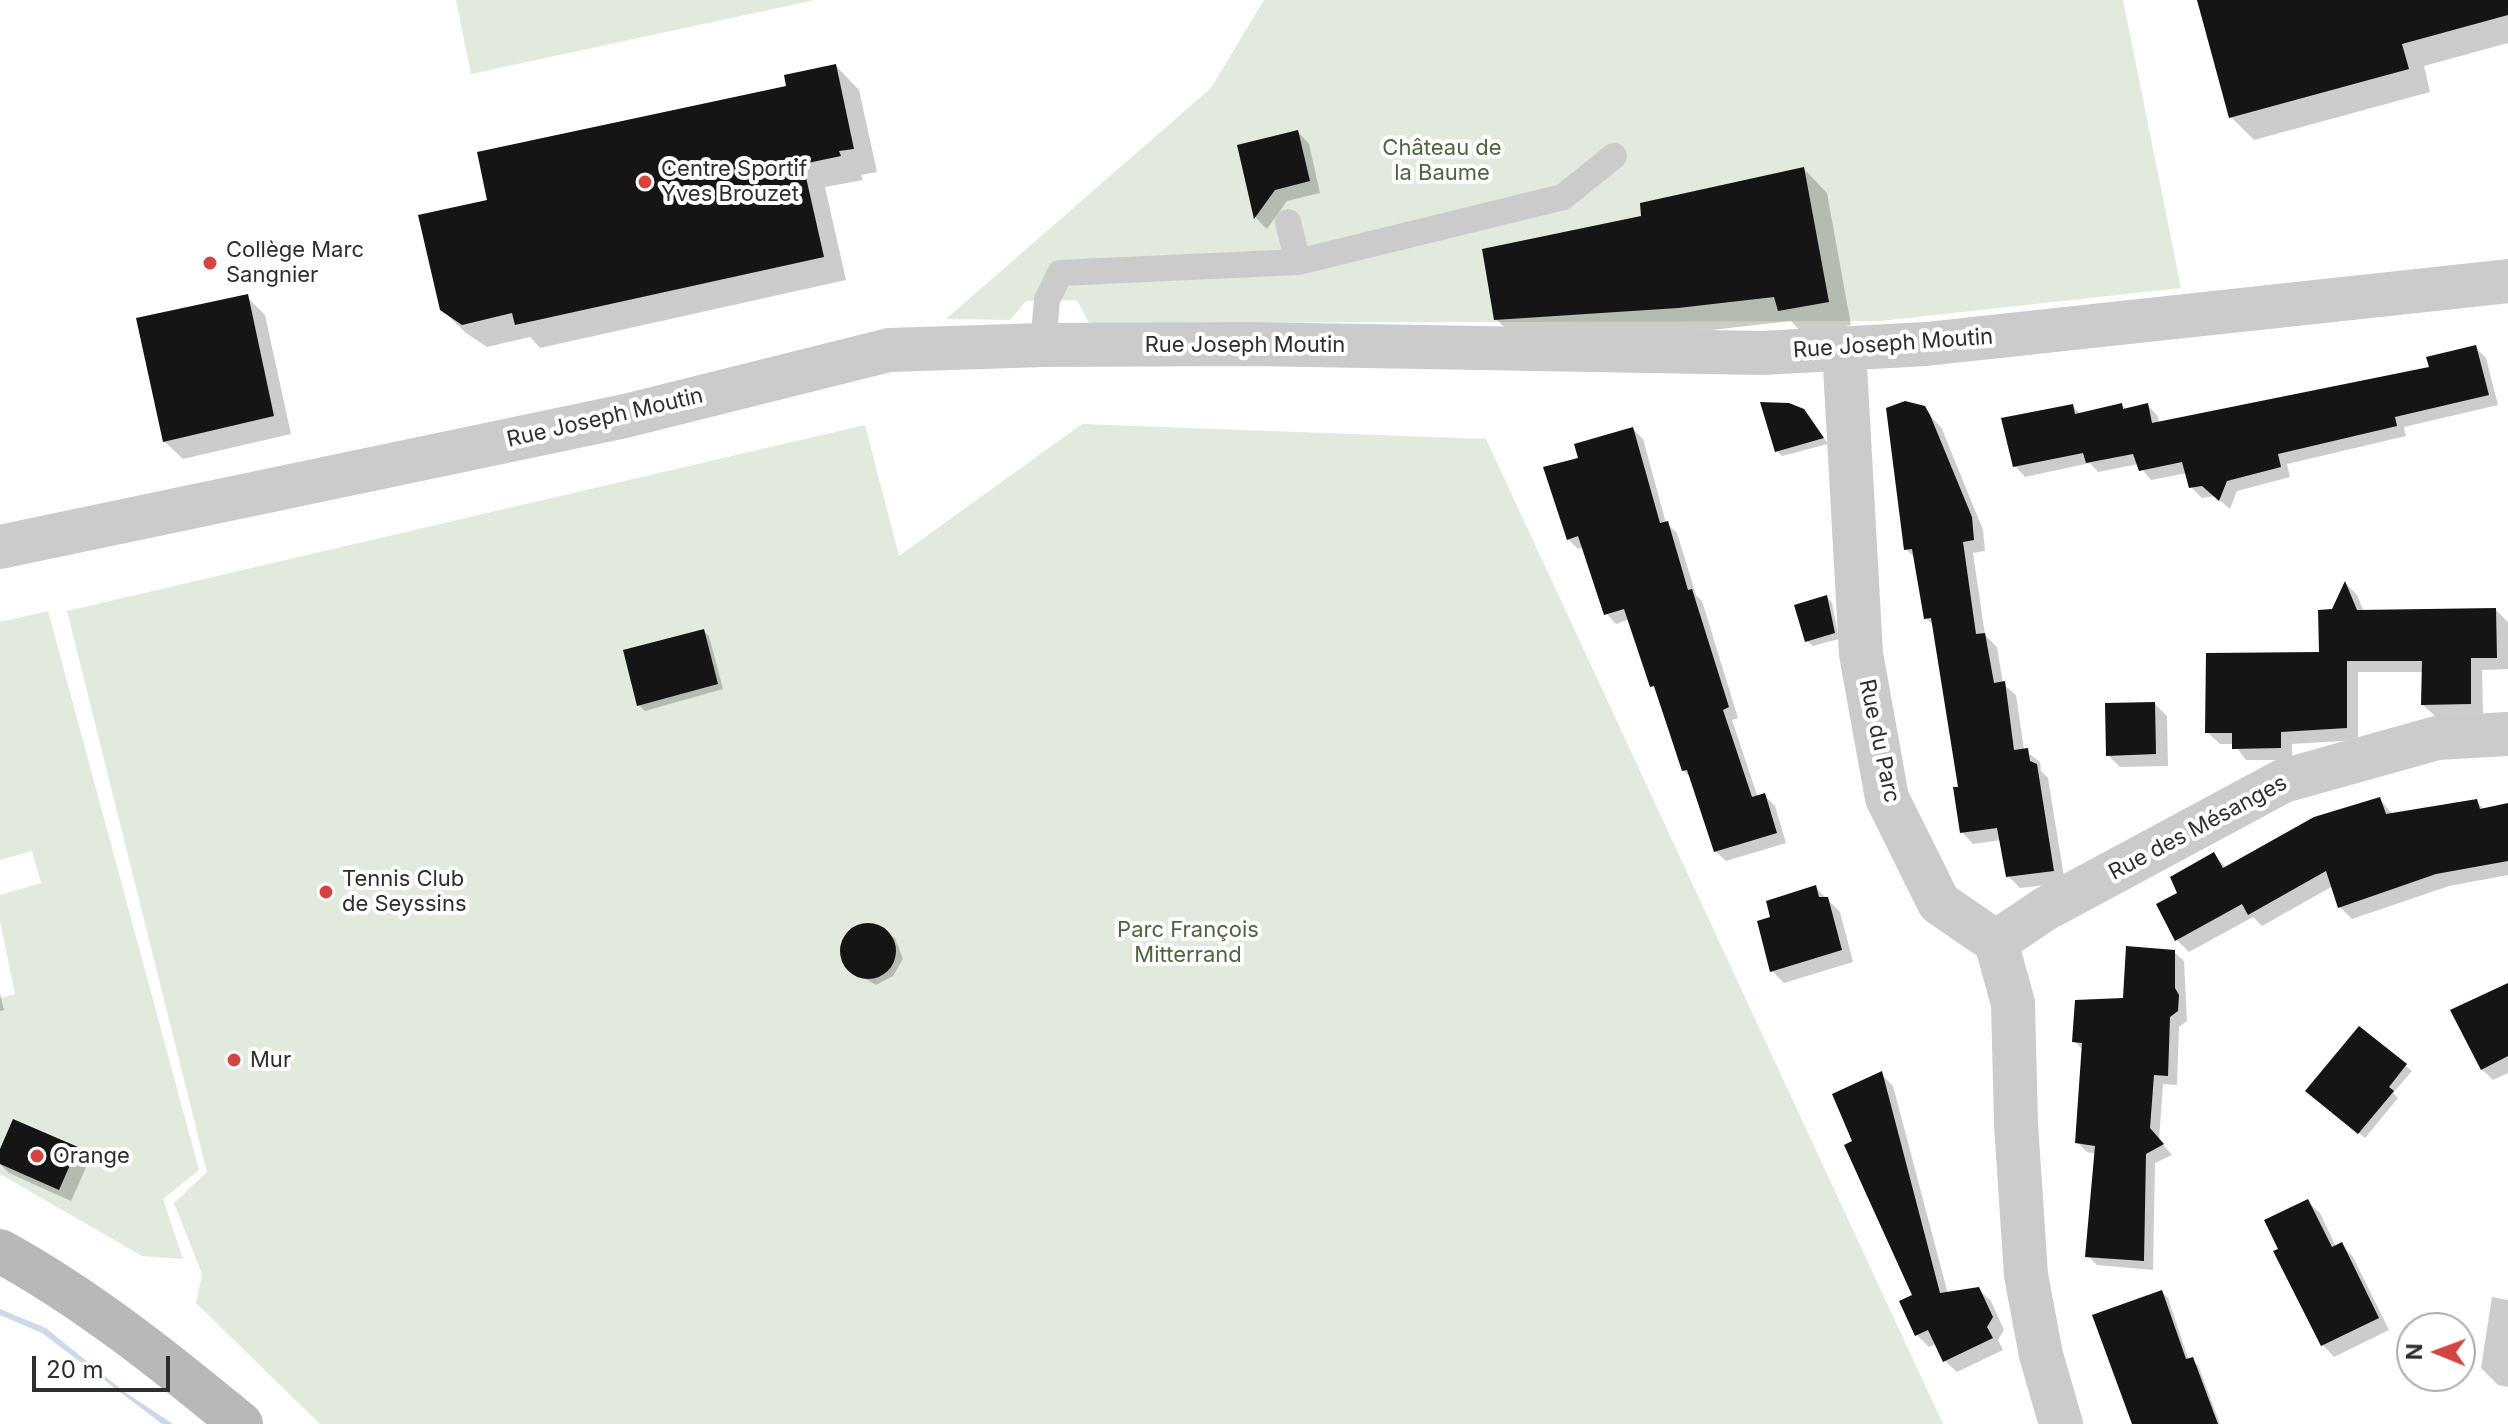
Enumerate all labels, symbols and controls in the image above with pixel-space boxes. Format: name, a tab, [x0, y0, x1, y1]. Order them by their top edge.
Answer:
park label: Château de la Baume	[1382, 135, 1502, 186]
place label: Centre Sportif Yves Brouzet	[661, 156, 807, 208]
marker: Centre Sportif Yves Brouzet	[636, 173, 654, 191]
place label: Collège Marc Sangnier	[226, 237, 364, 288]
marker: Collège Marc Sangnier	[201, 254, 219, 272]
street label: Rue Joseph Moutin	[1792, 324, 1994, 364]
street label: Rue Joseph Moutin	[1145, 332, 1345, 358]
street label: Rue Joseph Moutin	[504, 383, 706, 453]
street label: Rue du Parc	[1853, 677, 1905, 805]
street label: Rue des Mésanges	[2104, 770, 2292, 886]
place label: Tennis Club de Seyssins	[342, 866, 467, 918]
marker: Tennis Club de Seyssins	[317, 883, 335, 901]
park label: Parc François Mitterrand	[1117, 917, 1259, 968]
place label: Mur	[250, 1047, 291, 1073]
marker: Mur	[225, 1051, 243, 1069]
place label: Orange	[53, 1143, 130, 1169]
marker: Orange	[28, 1147, 46, 1165]
north arrow	[2396, 1312, 2476, 1392]
scale bar	[36, 1340, 174, 1390]
text: N	[2401, 1343, 2427, 1360]
text: 20 m	[46, 1355, 104, 1384]

